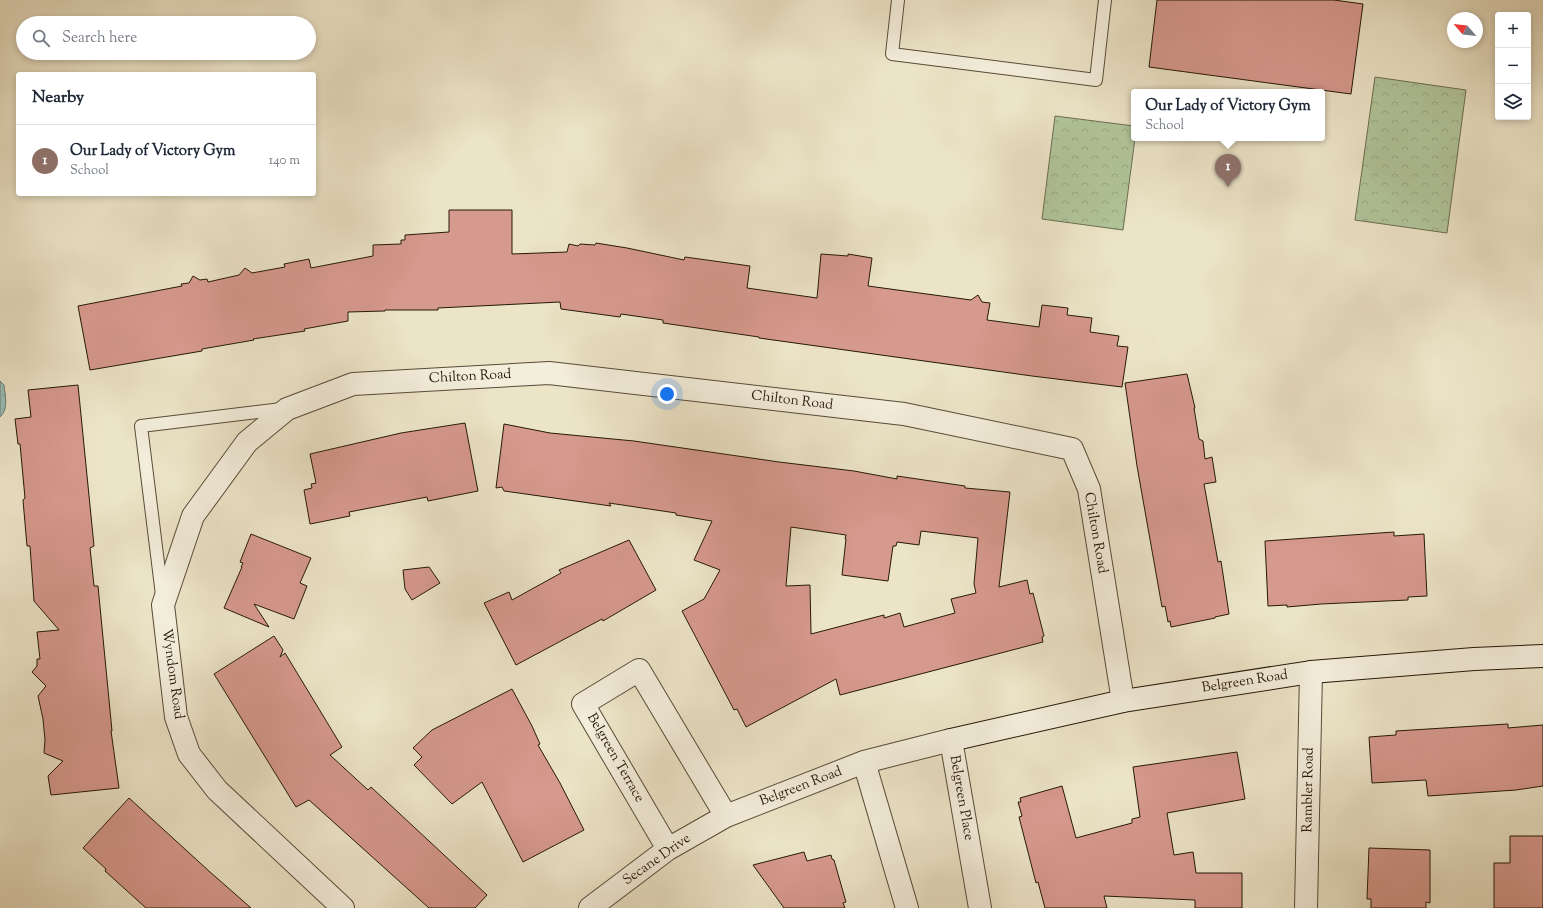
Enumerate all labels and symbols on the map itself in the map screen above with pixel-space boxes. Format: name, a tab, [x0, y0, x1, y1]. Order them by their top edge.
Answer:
north arrow	[1447, 12, 1483, 48]
pin: 1	[1215, 154, 1241, 187]
street label: Chilton Road	[428, 365, 512, 389]
your location	[657, 384, 677, 404]
street label: Chilton Road	[750, 386, 834, 416]
street label: Chilton Road	[1078, 491, 1112, 575]
street label: Wyndom Road	[156, 627, 188, 721]
street label: Belgreen Road	[1201, 665, 1290, 699]
street label: Belgreen Terrace	[581, 710, 649, 806]
street label: Rambler Road	[1298, 747, 1320, 833]
street label: Belgreen Place	[944, 754, 978, 842]
street label: Belgreen Road	[757, 762, 845, 812]
street label: Secane Drive	[619, 829, 695, 891]

